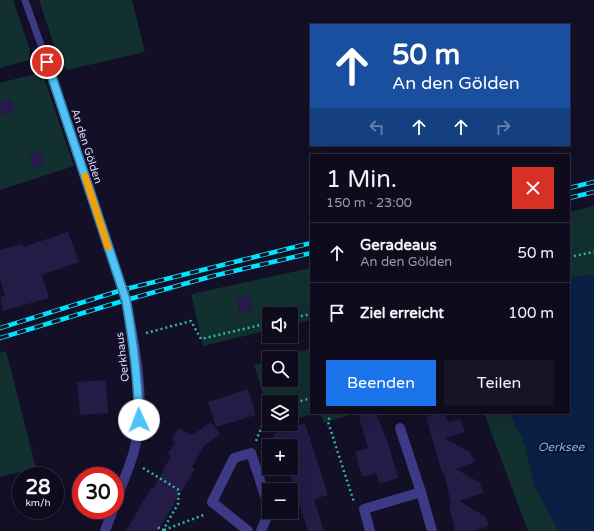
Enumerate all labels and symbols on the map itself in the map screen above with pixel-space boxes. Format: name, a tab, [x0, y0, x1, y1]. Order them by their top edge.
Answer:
pin	[30, 45, 64, 79]
street label: An den Gölden	[68, 107, 105, 185]
street label: Oerkhaus	[113, 331, 132, 383]
position arrow	[118, 399, 160, 441]
water label: Oerksee	[538, 440, 586, 454]
speed limit sign: 30	[72, 467, 124, 519]

